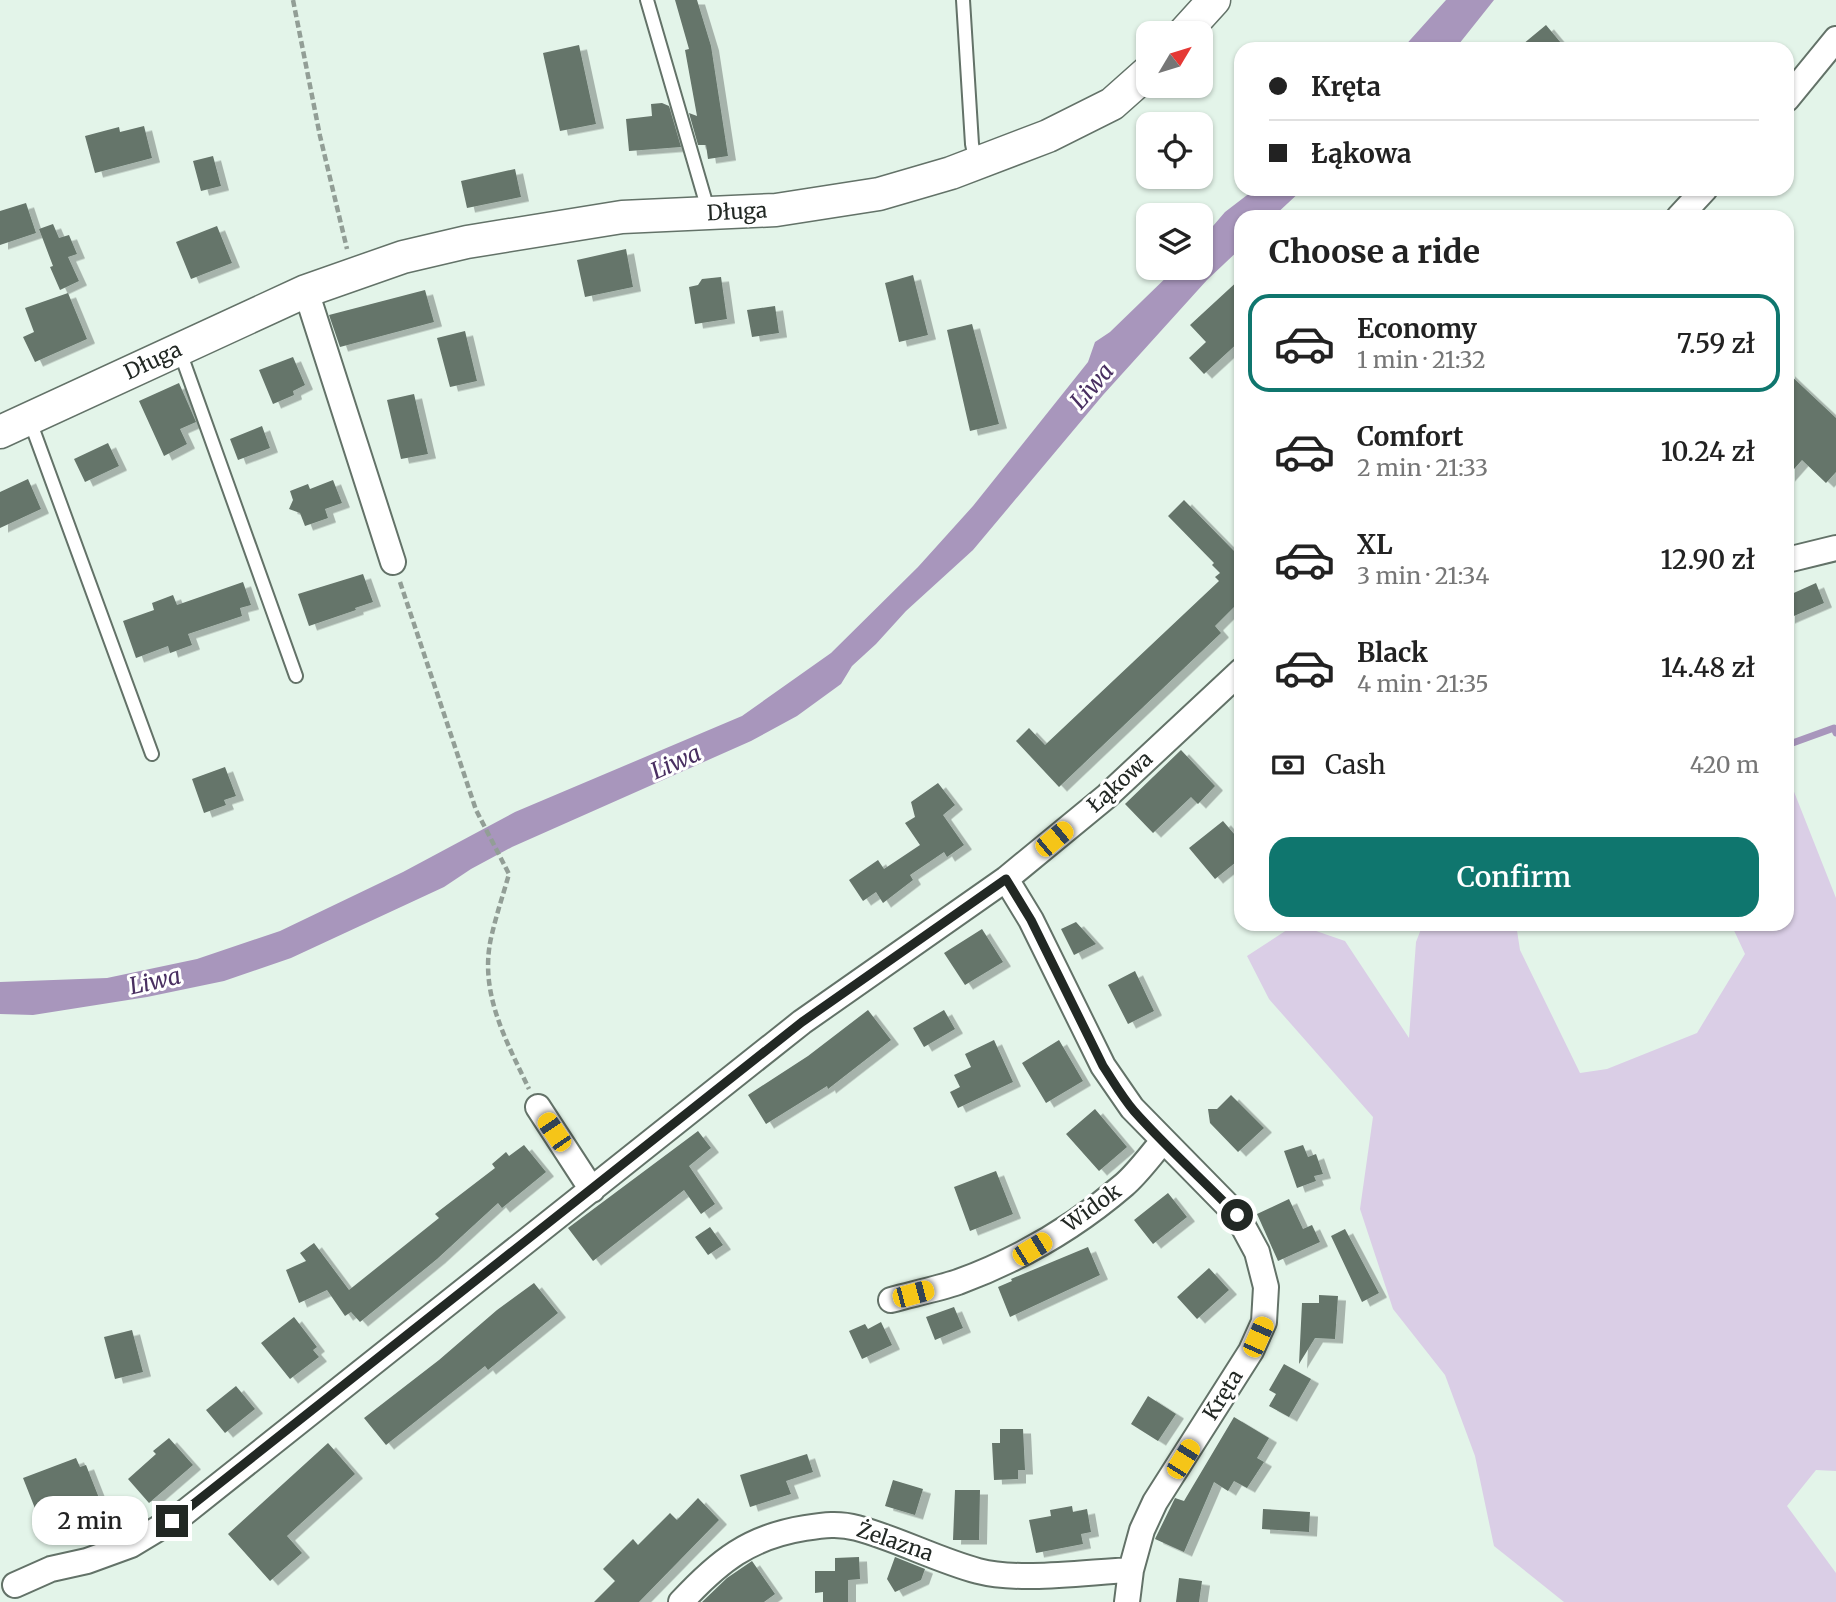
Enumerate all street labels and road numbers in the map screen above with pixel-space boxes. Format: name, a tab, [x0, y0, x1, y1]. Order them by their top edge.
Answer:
street label: Długa	[706, 196, 768, 227]
street label: Długa	[120, 336, 186, 386]
street label: Łąkowa	[1081, 745, 1158, 818]
street label: Widok	[1056, 1177, 1127, 1238]
street label: Kręta	[1197, 1364, 1248, 1425]
street label: Żelazna	[853, 1516, 937, 1567]

